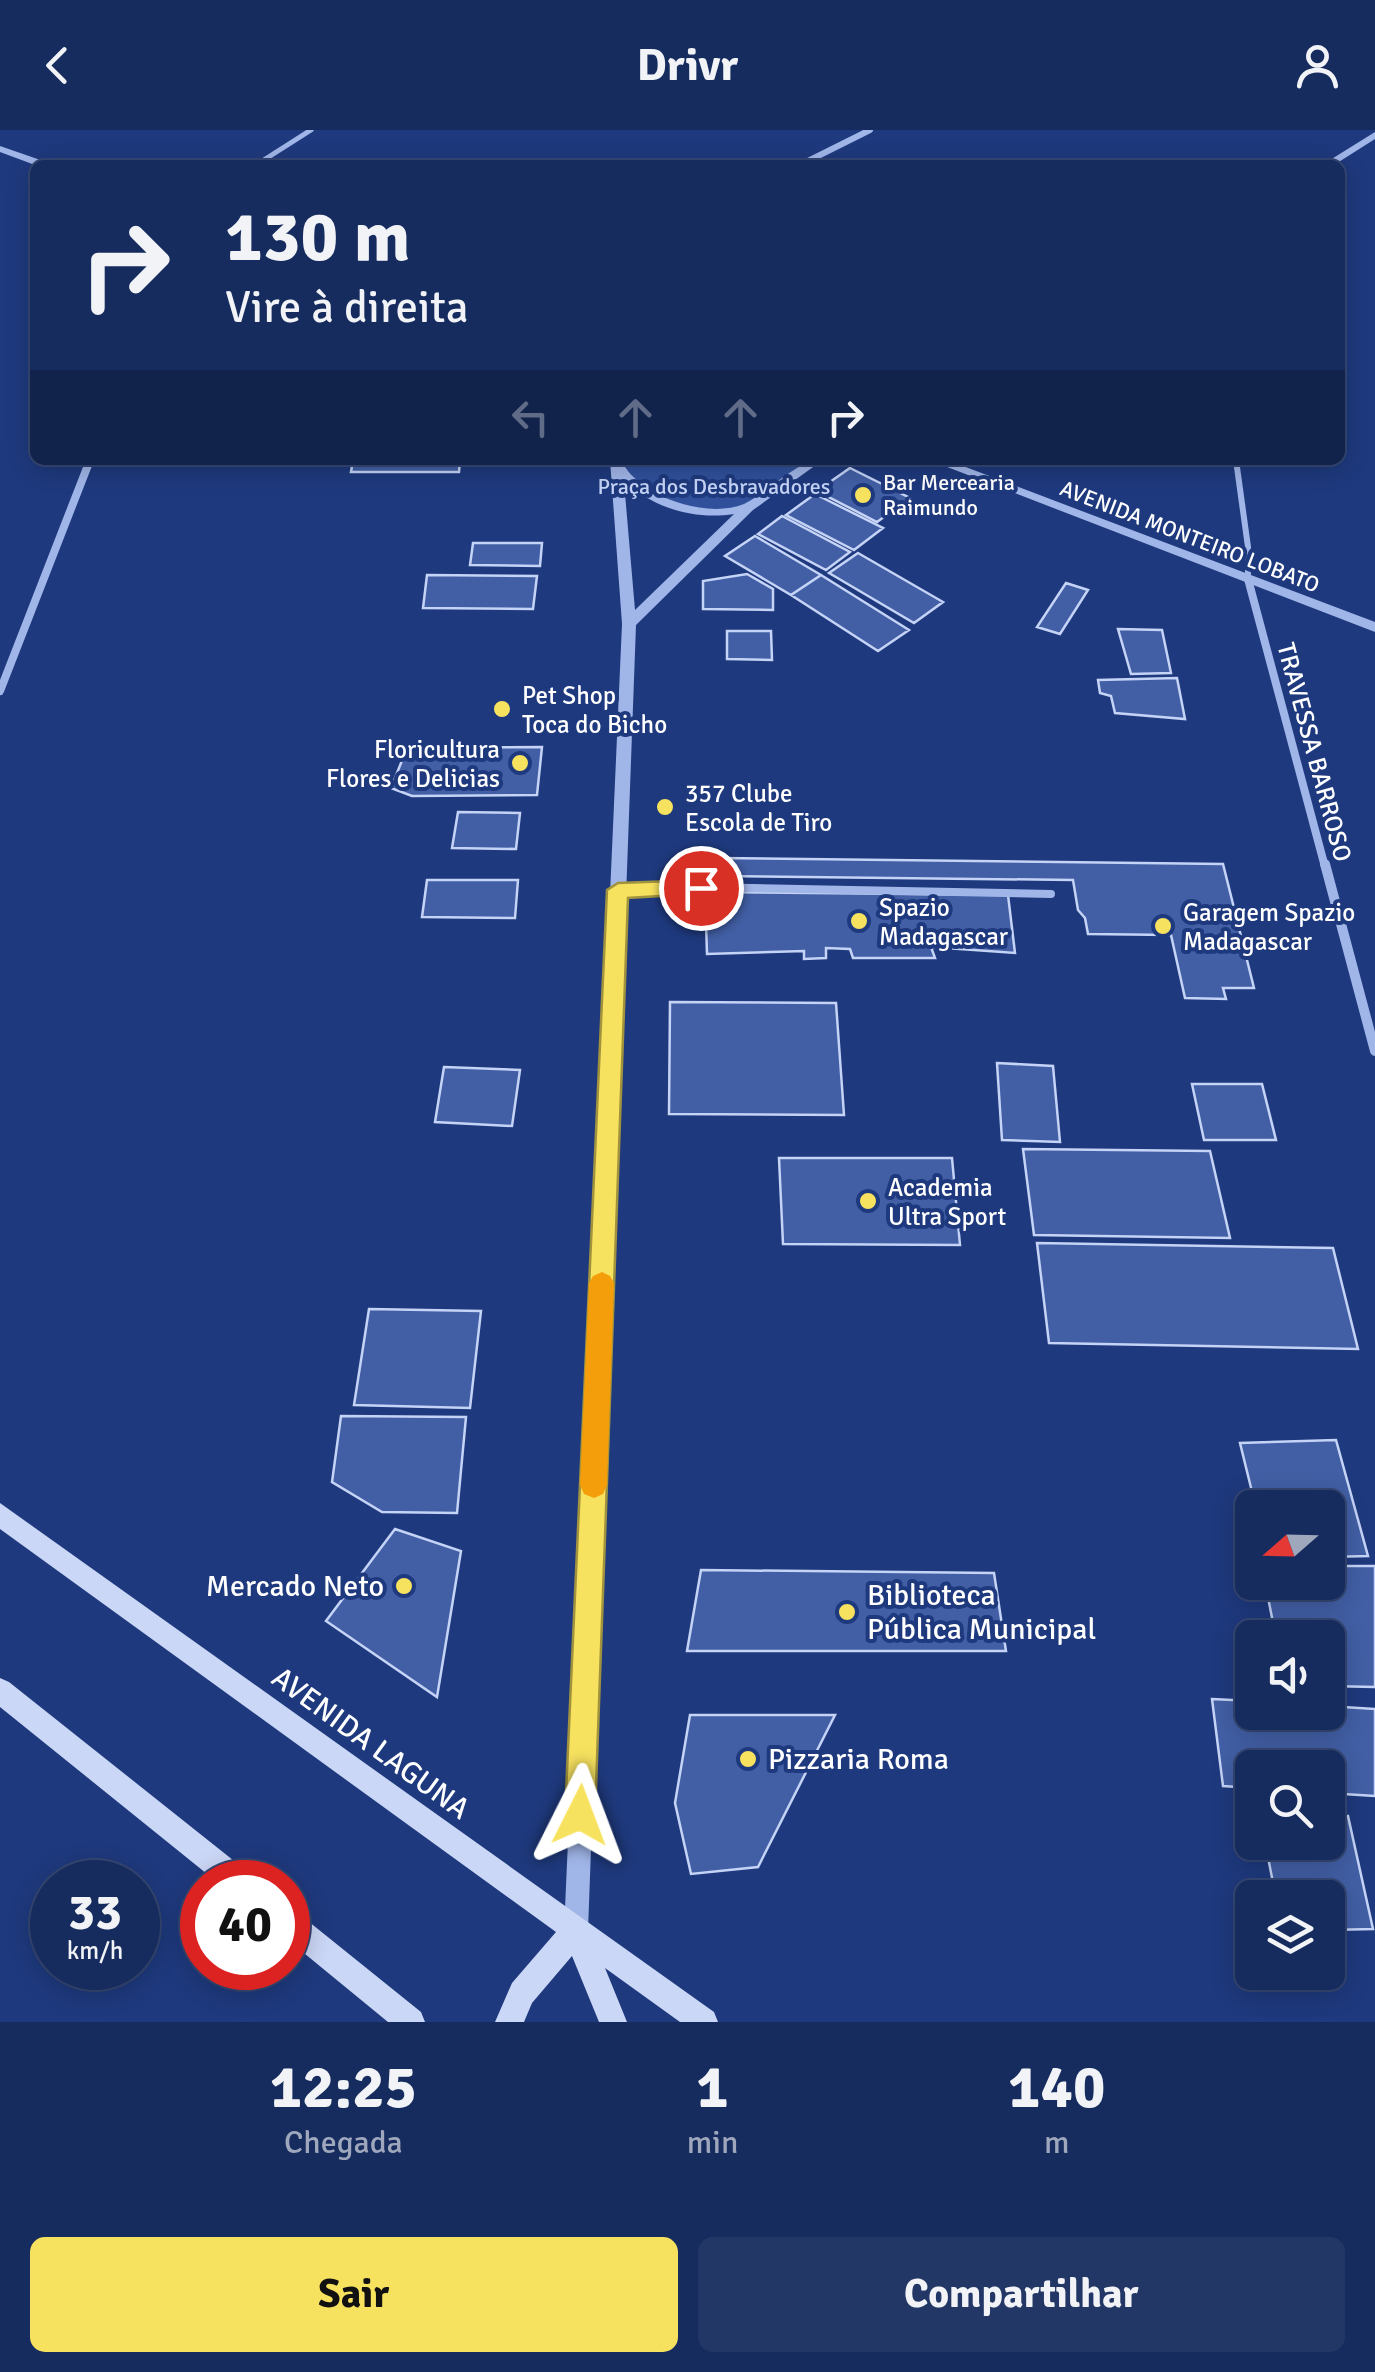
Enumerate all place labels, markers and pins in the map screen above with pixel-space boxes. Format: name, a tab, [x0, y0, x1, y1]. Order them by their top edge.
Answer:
place label: Bar Mercearia Raimundo	[883, 469, 1015, 521]
marker: Bar Mercearia Raimundo	[852, 484, 874, 506]
place label: Pet Shop Toca do Bicho	[522, 680, 667, 740]
marker: Pet Shop Toca do Bicho	[491, 698, 513, 720]
place label: Floricultura Flores e Delicias	[326, 734, 500, 794]
marker: Floricultura Flores e Delicias	[509, 752, 531, 774]
place label: 357 Clube Escola de Tiro	[685, 778, 832, 838]
marker: 357 Clube Escola de Tiro	[654, 796, 676, 818]
pin	[659, 846, 744, 931]
place label: Spazio Madagascar	[879, 892, 1009, 952]
place label: Garagem Spazio Madagascar	[1183, 897, 1355, 957]
marker: Spazio Madagascar	[848, 910, 870, 932]
marker: Garagem Spazio Madagascar	[1152, 915, 1174, 937]
place label: Academia Ultra Sport	[888, 1172, 1006, 1232]
marker: Academia Ultra Sport	[857, 1190, 879, 1212]
place label: Mercado Neto	[206, 1568, 384, 1605]
marker: Mercado Neto	[393, 1575, 415, 1597]
place label: Biblioteca Pública Municipal	[867, 1577, 1096, 1648]
marker: Biblioteca Pública Municipal	[836, 1601, 858, 1623]
place label: Pizzaria Roma	[768, 1741, 949, 1778]
marker: Pizzaria Roma	[737, 1748, 759, 1770]

